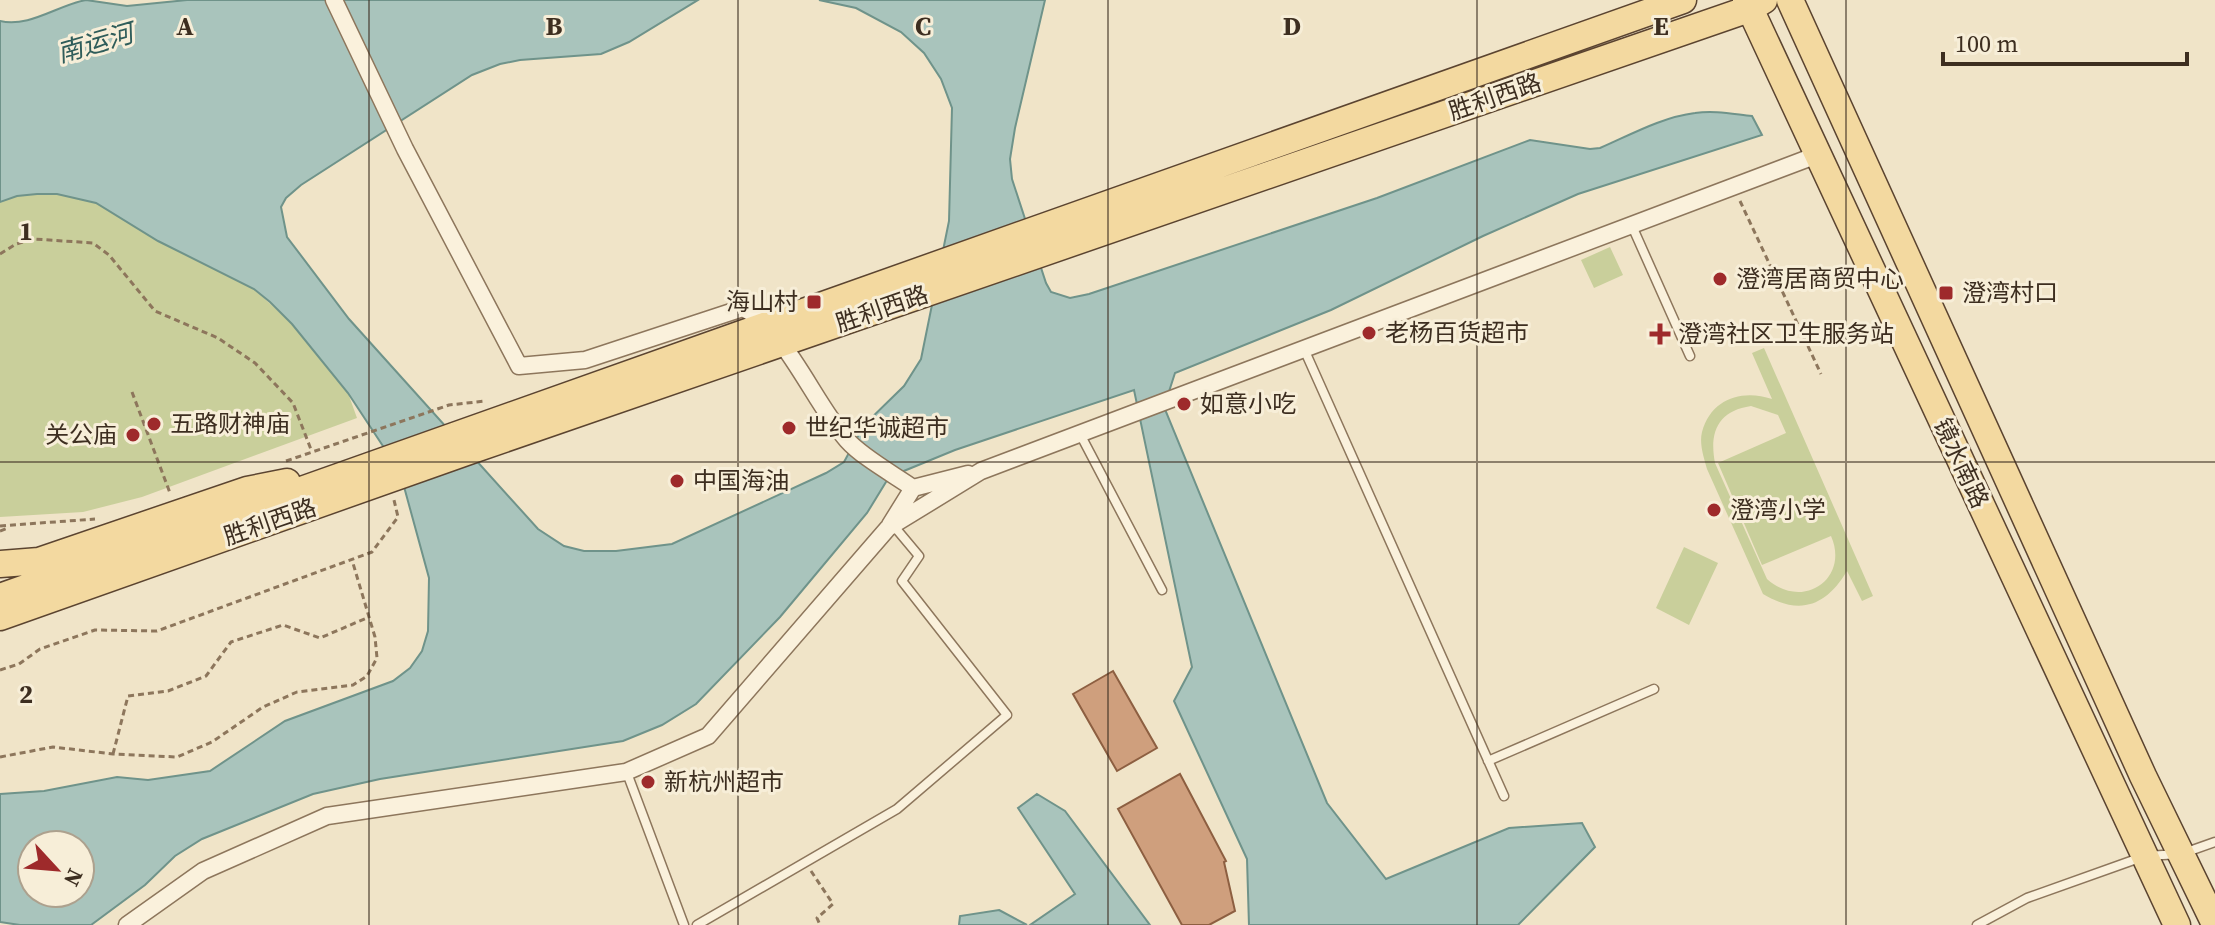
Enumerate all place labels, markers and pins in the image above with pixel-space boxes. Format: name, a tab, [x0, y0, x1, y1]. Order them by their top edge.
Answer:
place label: 澄湾居商贸中心	[1736, 262, 1904, 295]
marker: 澄湾居商贸中心	[1711, 270, 1729, 288]
place label: 澄湾村口	[1962, 276, 2058, 309]
marker: 澄湾村口	[1937, 284, 1955, 302]
place label: 海山村	[726, 285, 798, 318]
marker: 海山村	[805, 293, 823, 311]
place label: 老杨百货超市	[1385, 316, 1529, 349]
place label: 澄湾社区卫生服务站	[1678, 317, 1894, 350]
marker: 澄湾社区卫生服务站	[1649, 323, 1671, 345]
marker: 老杨百货超市	[1360, 324, 1378, 342]
place label: 如意小吃	[1200, 387, 1296, 420]
marker: 如意小吃	[1175, 395, 1193, 413]
place label: 五路财神庙	[170, 407, 290, 440]
place label: 世纪华诚超市	[805, 411, 949, 444]
marker: 五路财神庙	[145, 415, 163, 433]
place label: 关公庙	[45, 418, 117, 451]
marker: 世纪华诚超市	[780, 419, 798, 437]
marker: 关公庙	[124, 426, 142, 444]
place label: 中国海油	[693, 464, 789, 497]
marker: 中国海油	[668, 472, 686, 490]
place label: 澄湾小学	[1730, 493, 1826, 526]
marker: 澄湾小学	[1705, 501, 1723, 519]
place label: 新杭州超市	[664, 765, 784, 798]
marker: 新杭州超市	[639, 773, 657, 791]

